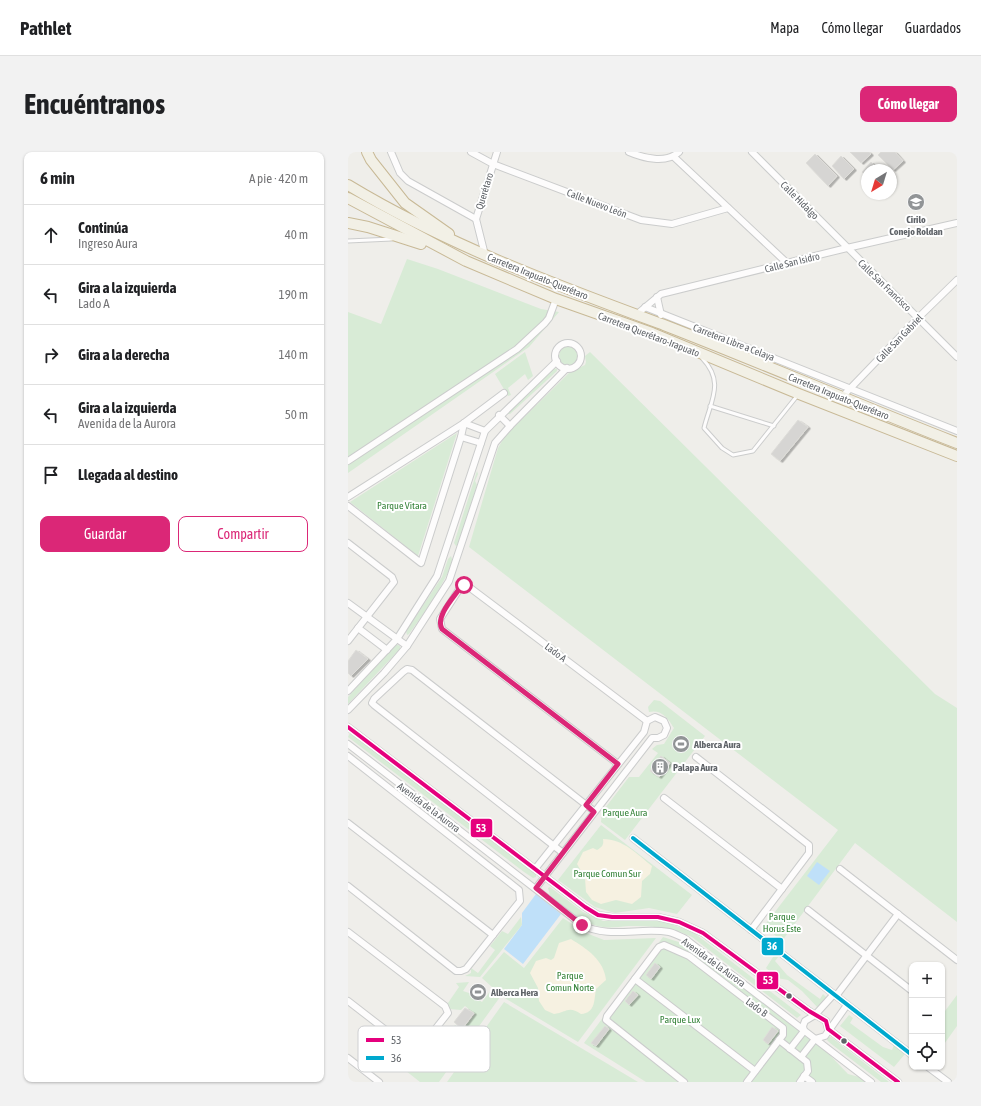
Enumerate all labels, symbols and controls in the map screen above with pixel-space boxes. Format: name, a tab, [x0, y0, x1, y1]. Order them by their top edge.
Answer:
text: Pathlet	[20, 17, 71, 39]
text: Mapa	[770, 20, 799, 36]
text: Cómo llegar	[821, 20, 883, 36]
text: Guardados	[905, 20, 961, 36]
button: Cómo llegar	[860, 86, 957, 122]
text: Encuéntranos	[24, 88, 165, 120]
north arrow	[861, 164, 897, 200]
text: 6 min	[40, 168, 75, 188]
text: A pie · 420 m	[249, 171, 308, 186]
street label: Querétaro	[474, 171, 495, 211]
street label: Calle Hidalgo	[778, 179, 821, 222]
street label: Calle Nuevo León	[565, 187, 629, 220]
school or university icon: Cirilo Conejo Roldan	[906, 192, 926, 212]
place label: Cirilo Conejo Roldan	[889, 214, 943, 237]
text: Continúa	[78, 219, 128, 236]
icon: ahead	[40, 224, 62, 246]
text: 40 m	[285, 227, 308, 242]
text: Ingreso Aura	[78, 236, 138, 251]
street label: Calle San Isidro	[764, 250, 821, 275]
street label: Carretera Irapuato-Querétaro	[486, 251, 590, 302]
street label: Calle San Francisco	[856, 257, 914, 314]
text: Gira a la izquierda	[78, 279, 176, 296]
icon: left	[40, 284, 62, 306]
text: 190 m	[279, 287, 308, 302]
text: Lado A	[78, 296, 110, 311]
street label: Carretera Querétaro-Irapuato	[597, 310, 701, 359]
street label: Calle San Gabriel	[874, 312, 925, 365]
street label: Carretera Libre a Celaya	[691, 322, 776, 363]
icon: right	[40, 344, 62, 366]
text: Gira a la derecha	[78, 346, 169, 363]
text: 140 m	[279, 347, 308, 362]
street label: Carretera Irapuato-Querétaro	[787, 371, 891, 422]
text: Gira a la izquierda	[78, 399, 176, 416]
icon: left	[40, 404, 62, 426]
text: 50 m	[285, 407, 308, 422]
text: Avenida de la Aurora	[78, 416, 176, 431]
icon: arrive	[40, 464, 62, 486]
text: Llegada al destino	[78, 466, 178, 483]
park label: Parque Vitara	[377, 500, 427, 511]
button: Guardar	[40, 516, 170, 552]
button: Compartir	[178, 516, 308, 552]
route start	[455, 576, 473, 594]
street label: Lado A	[543, 641, 569, 664]
sports icon: Alberca Aura	[671, 734, 691, 754]
place label: Alberca Aura	[693, 739, 741, 750]
building icon: Palapa Aura	[650, 757, 670, 777]
place label: Palapa Aura	[673, 762, 718, 773]
street label: Avenida de la Aurora	[395, 780, 462, 835]
park label: Parque Aura	[603, 807, 648, 818]
line badge: 53	[470, 818, 493, 838]
text: 53	[476, 822, 486, 834]
park label: Parque Comun Sur	[573, 868, 642, 879]
park label: Parque Horus Este	[763, 911, 802, 934]
route end	[573, 916, 591, 934]
street label: Avenida de la Aurora	[680, 936, 748, 989]
line badge: 36	[761, 937, 784, 956]
text: 36	[767, 940, 777, 952]
map controls	[909, 962, 945, 1070]
button: +	[909, 962, 945, 998]
park label: Parque Comun Norte	[546, 970, 595, 993]
line badge: 53	[756, 971, 779, 990]
text: 53	[763, 974, 773, 986]
sports icon: Alberca Hera	[468, 982, 488, 1002]
place label: Alberca Hera	[490, 987, 539, 998]
unlabelled marker	[784, 991, 794, 1001]
street label: Lado B	[744, 996, 770, 1019]
button: −	[909, 998, 945, 1034]
park label: Parque Lux	[660, 1014, 700, 1025]
legend	[358, 1026, 490, 1072]
text: 53	[391, 1034, 401, 1046]
button: locate	[909, 1034, 945, 1070]
unlabelled marker	[839, 1036, 849, 1046]
text: 36	[391, 1052, 401, 1064]

